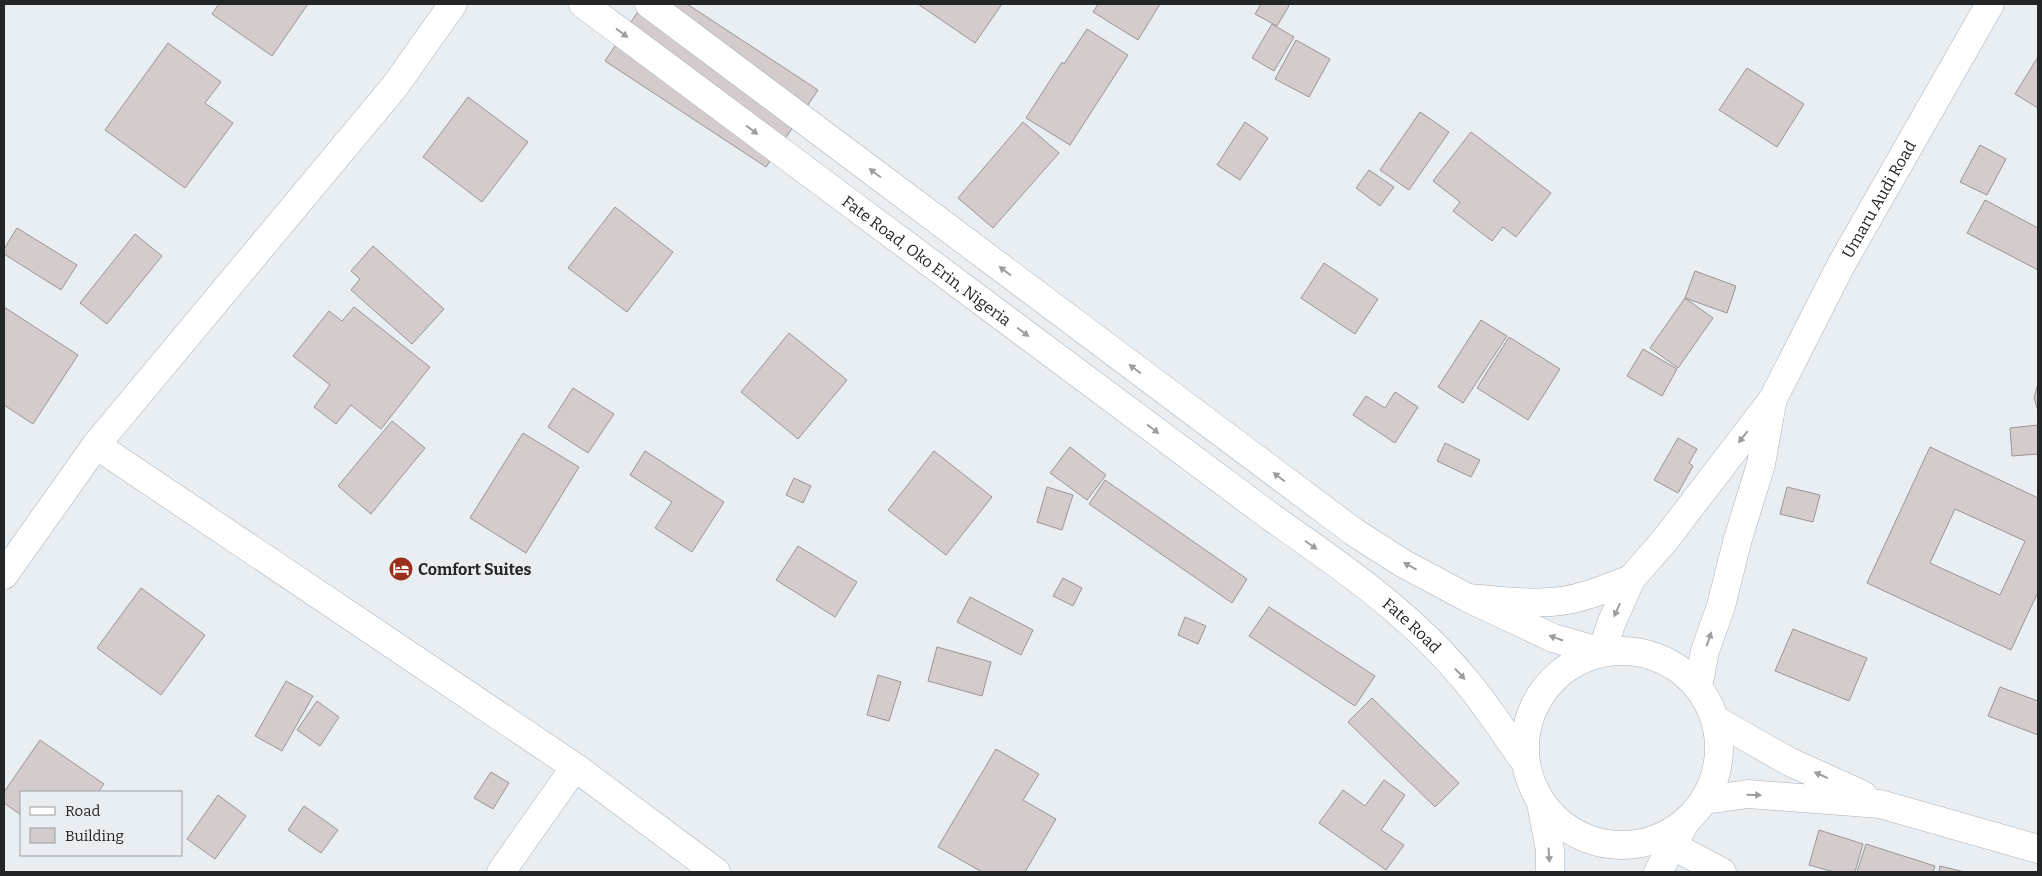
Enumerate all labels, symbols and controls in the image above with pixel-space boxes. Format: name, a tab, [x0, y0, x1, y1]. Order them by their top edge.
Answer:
one-way arrow	[615, 28, 629, 38]
one-way arrow	[745, 125, 759, 135]
street label: Umaru Audi Road	[1838, 137, 1920, 261]
one-way arrow	[869, 168, 882, 179]
street label: Fate Road, Oko Erin, Nigeria	[839, 191, 1015, 330]
one-way arrow	[998, 266, 1012, 276]
one-way arrow	[1016, 326, 1029, 337]
one-way arrow	[1129, 363, 1142, 374]
one-way arrow	[1146, 424, 1160, 434]
one-way arrow	[1738, 431, 1749, 444]
one-way arrow	[1273, 471, 1286, 482]
one-way arrow	[1304, 540, 1318, 550]
hotel icon: Comfort Suites	[388, 556, 414, 582]
place label: Comfort Suites	[418, 560, 531, 579]
one-way arrow	[1403, 562, 1416, 571]
street label: Fate Road	[1379, 594, 1446, 657]
one-way arrow	[1613, 603, 1621, 617]
one-way arrow	[1706, 632, 1713, 647]
one-way arrow	[1548, 634, 1563, 641]
one-way arrow	[1454, 667, 1466, 679]
one-way arrow	[1814, 771, 1828, 779]
legend	[20, 791, 182, 856]
one-way arrow	[1746, 791, 1762, 799]
text: Road	[65, 802, 100, 820]
text: Building	[65, 827, 124, 845]
one-way arrow	[1546, 847, 1554, 863]

